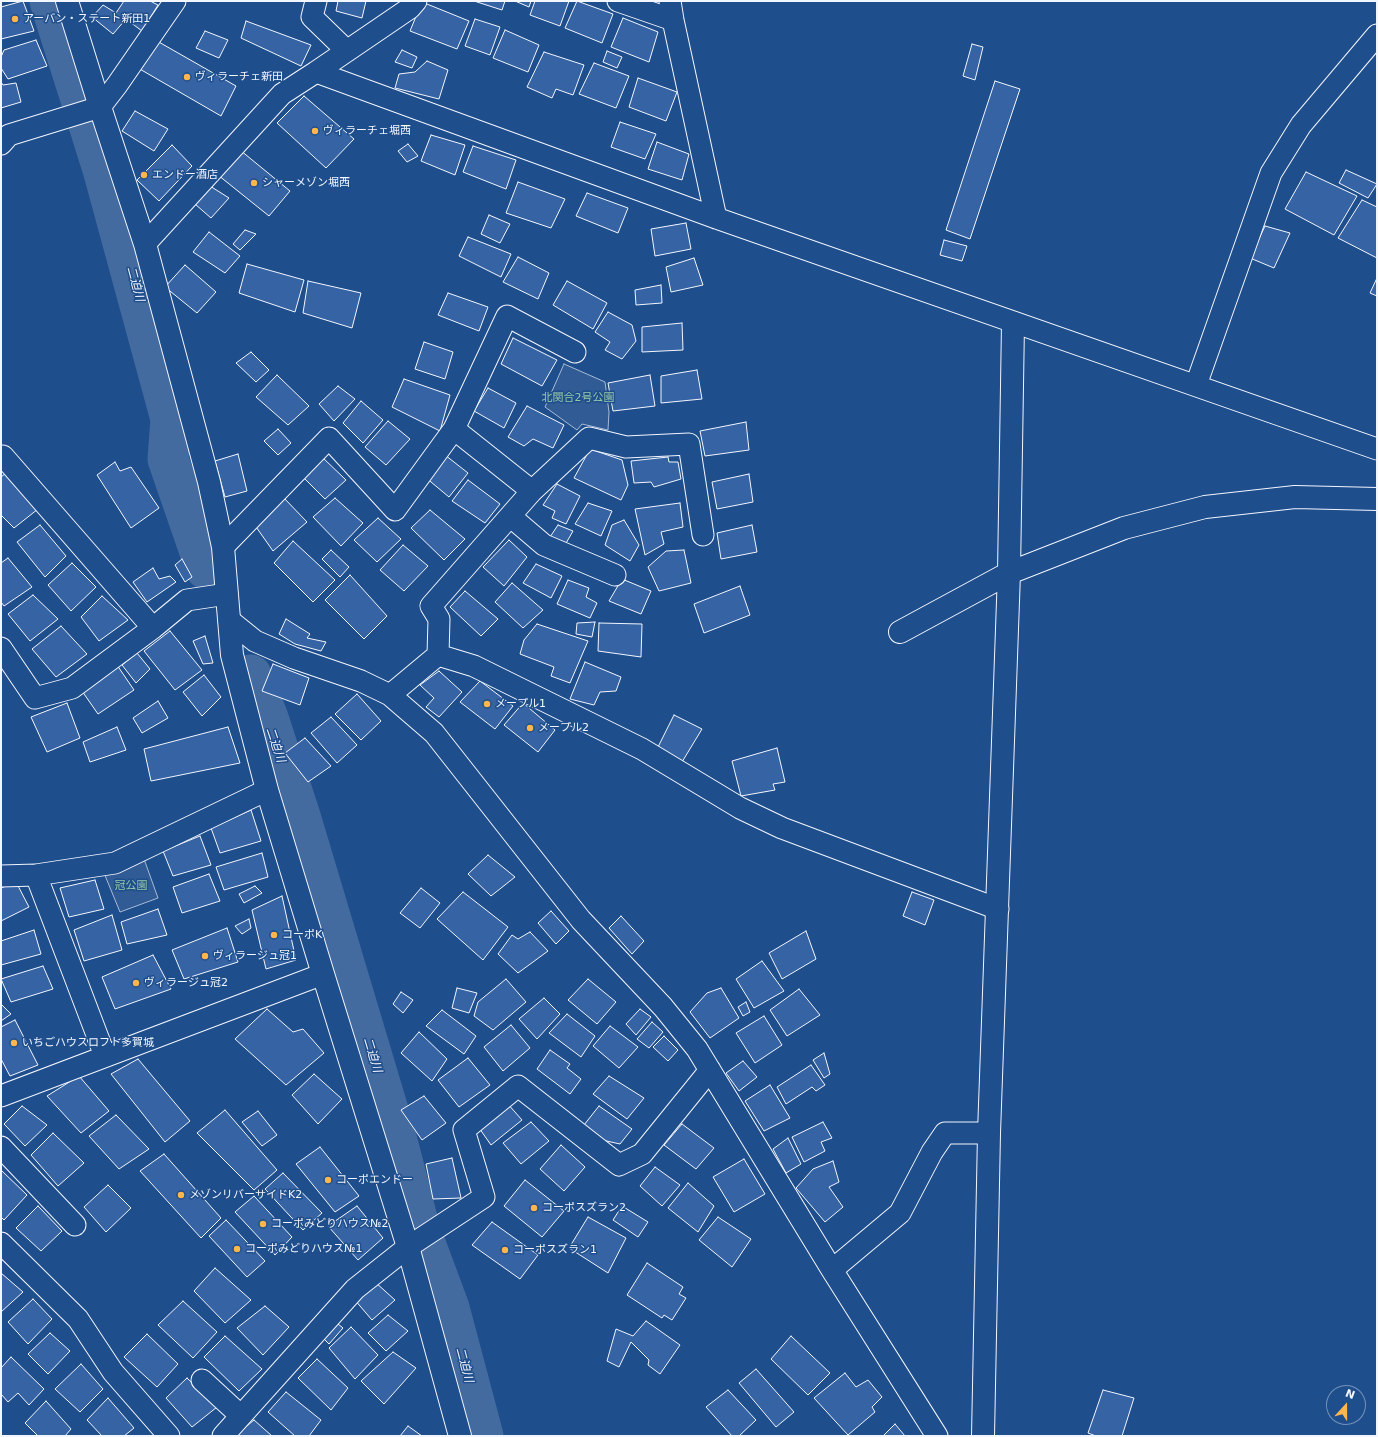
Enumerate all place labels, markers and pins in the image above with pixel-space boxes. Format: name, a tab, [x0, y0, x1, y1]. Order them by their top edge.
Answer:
place label: アーバン・ステート新田1	[23, 12, 150, 26]
marker: アーバン・ステート新田1	[10, 14, 20, 24]
place label: ヴィラーチェ新田	[195, 70, 283, 84]
marker: ヴィラーチェ新田	[182, 72, 192, 82]
place label: ヴィラーチェ堀西	[323, 124, 411, 138]
marker: ヴィラーチェ堀西	[310, 126, 320, 136]
place label: エンドー酒店	[152, 168, 218, 182]
marker: エンドー酒店	[139, 170, 149, 180]
place label: シャーメゾン堀西	[262, 176, 350, 190]
marker: シャーメゾン堀西	[249, 178, 259, 188]
place label: メープル1	[495, 697, 546, 711]
marker: メープル1	[482, 699, 492, 709]
place label: メープル2	[538, 721, 589, 735]
marker: メープル2	[525, 723, 535, 733]
place label: コーポK	[282, 928, 322, 942]
marker: コーポK	[269, 930, 279, 940]
place label: ヴィラージュ冠1	[213, 949, 297, 963]
marker: ヴィラージュ冠1	[200, 951, 210, 961]
place label: ヴィラージュ冠2	[144, 976, 228, 990]
marker: ヴィラージュ冠2	[131, 978, 141, 988]
place label: いちごハウスロフト多賀城	[22, 1036, 154, 1050]
marker: いちごハウスロフト多賀城	[9, 1038, 19, 1048]
place label: コーポエンドー	[336, 1173, 413, 1187]
marker: コーポエンドー	[323, 1175, 333, 1185]
place label: メゾンリバーサイドK2	[189, 1188, 302, 1202]
marker: メゾンリバーサイドK2	[176, 1190, 186, 1200]
place label: コーポスズラン2	[542, 1201, 626, 1215]
marker: コーポスズラン2	[529, 1203, 539, 1213]
place label: コーポみどりハウス№2	[271, 1217, 388, 1231]
marker: コーポみどりハウス№2	[258, 1219, 268, 1229]
place label: コーポみどりハウス№1	[245, 1242, 362, 1256]
place label: コーポスズラン1	[513, 1243, 597, 1257]
marker: コーポみどりハウス№1	[232, 1244, 242, 1254]
marker: コーポスズラン1	[500, 1245, 510, 1255]

